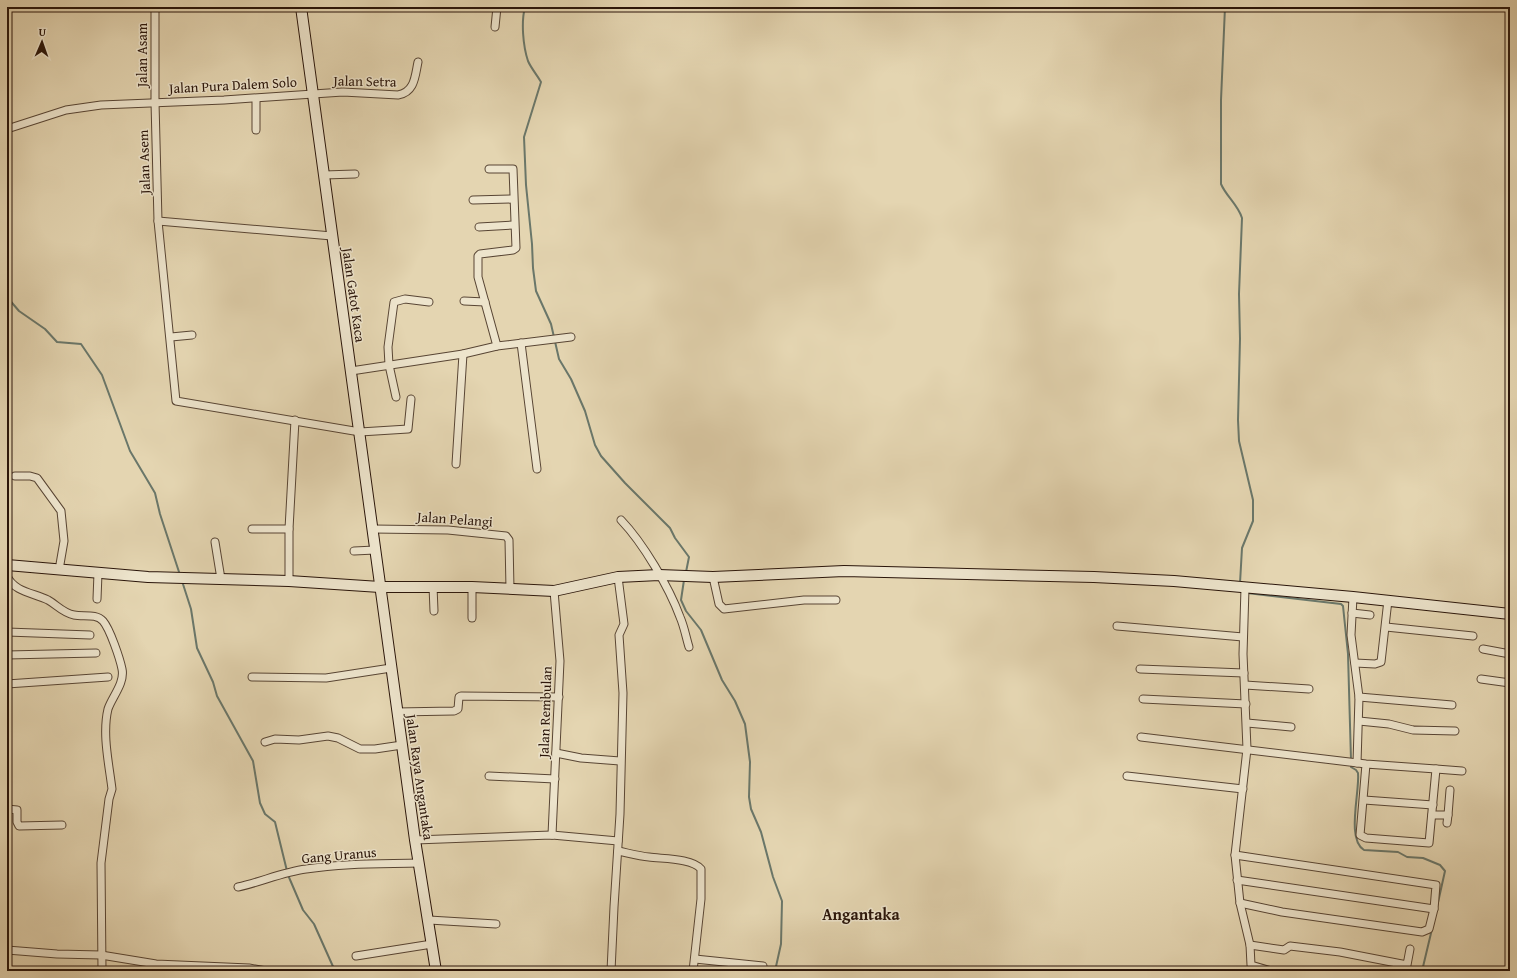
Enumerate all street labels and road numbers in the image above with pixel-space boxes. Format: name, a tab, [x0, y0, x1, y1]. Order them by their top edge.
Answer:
street label: Jalan Asam	[132, 22, 152, 89]
street label: Jalan Setra	[331, 70, 397, 92]
street label: Jalan Pura Dalem Solo	[166, 72, 298, 98]
street label: Jalan Asem	[133, 129, 155, 197]
street label: Jalan Gatot Kaca	[337, 244, 371, 344]
street label: Jalan Pelangi	[414, 506, 494, 532]
street label: Jalan Rembulan	[533, 666, 557, 760]
street label: Jalan Raya Angantaka	[401, 711, 439, 842]
street label: Gang Uranus	[301, 842, 377, 868]

